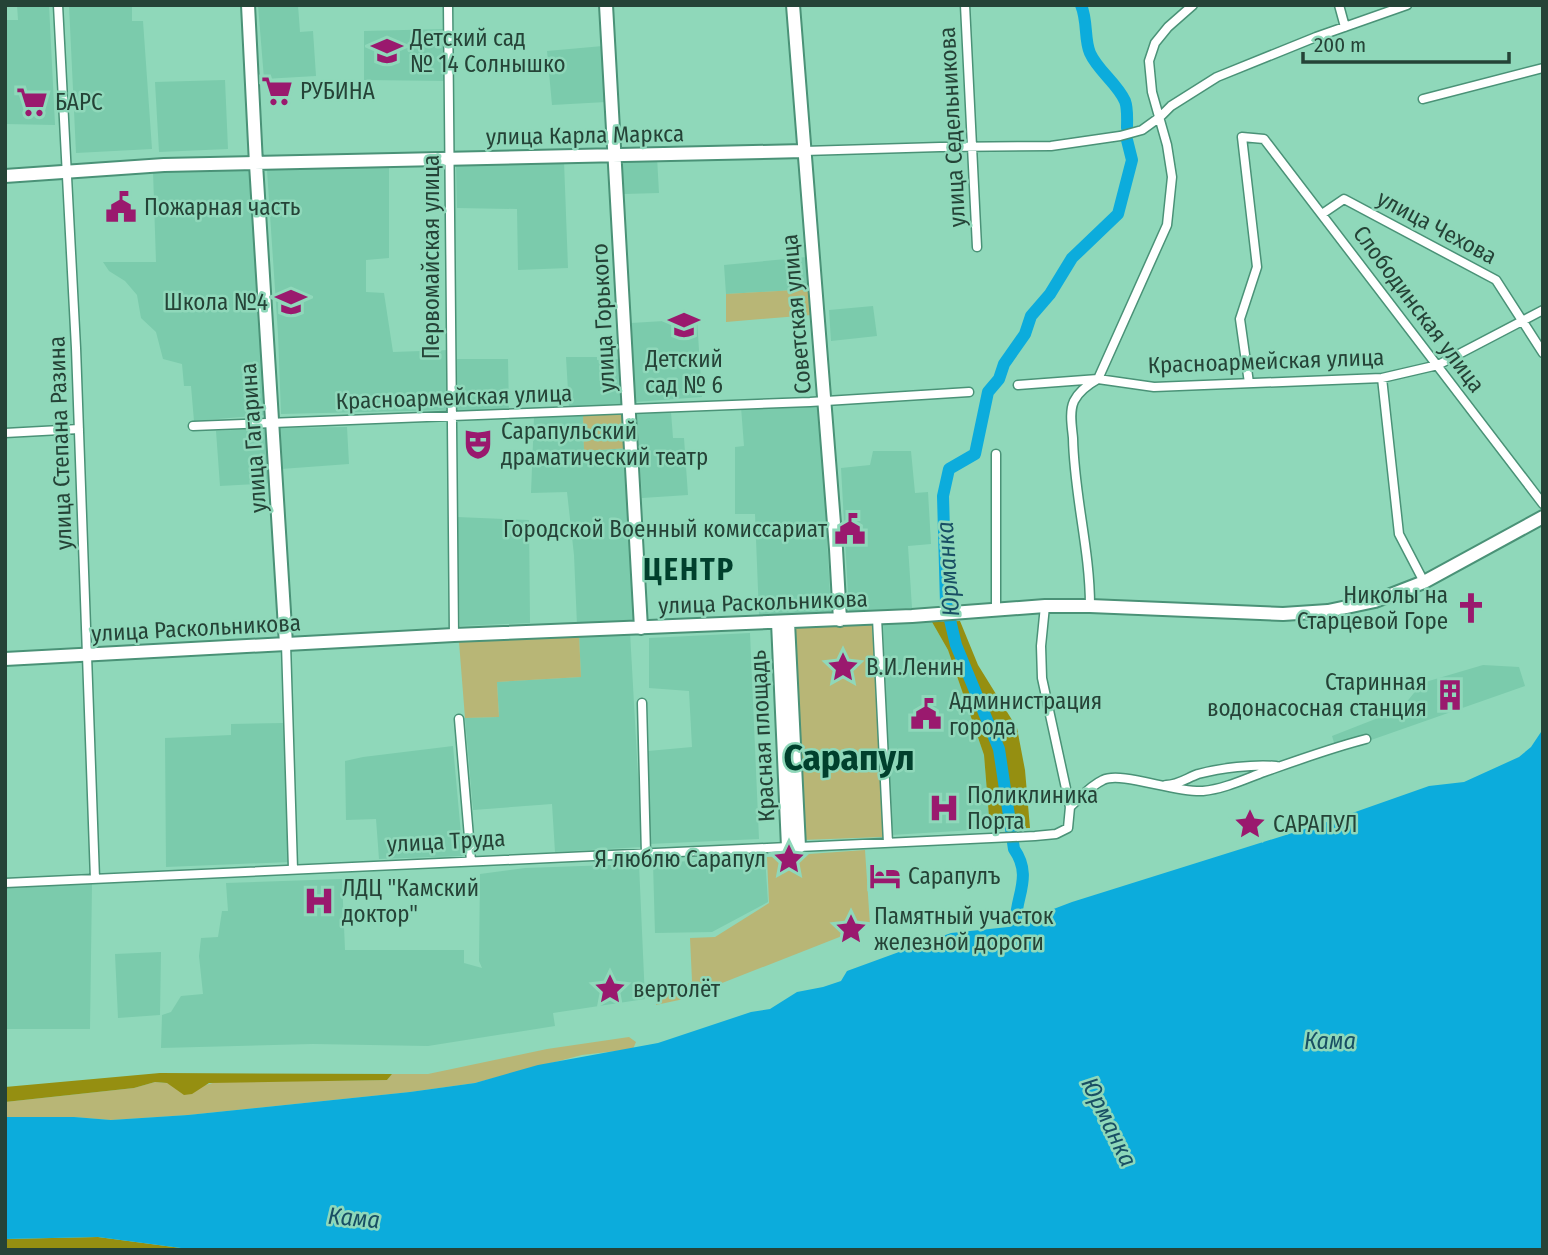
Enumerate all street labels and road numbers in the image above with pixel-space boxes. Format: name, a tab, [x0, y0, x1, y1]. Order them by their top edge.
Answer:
street label: улица Седельникова	[933, 26, 971, 228]
street label: улица Карла Маркса	[486, 119, 684, 151]
street label: Первомайская улица	[417, 155, 445, 359]
street label: улица Чехова	[1372, 184, 1502, 270]
street label: Слободинская улица	[1347, 220, 1491, 398]
street label: Советская улица	[775, 233, 817, 395]
street label: улица Горького	[585, 243, 621, 393]
street label: улица Степана Разина	[42, 335, 78, 551]
street label: Красноармейская улица	[1147, 343, 1385, 379]
street label: улица Гагарина	[234, 362, 272, 514]
street label: Красноармейская улица	[335, 379, 573, 415]
street label: улица Раскольникова	[658, 584, 868, 620]
street label: улица Раскольникова	[91, 609, 301, 647]
street label: Красная площадь	[744, 649, 780, 823]
street label: улица Труда	[386, 824, 506, 858]

